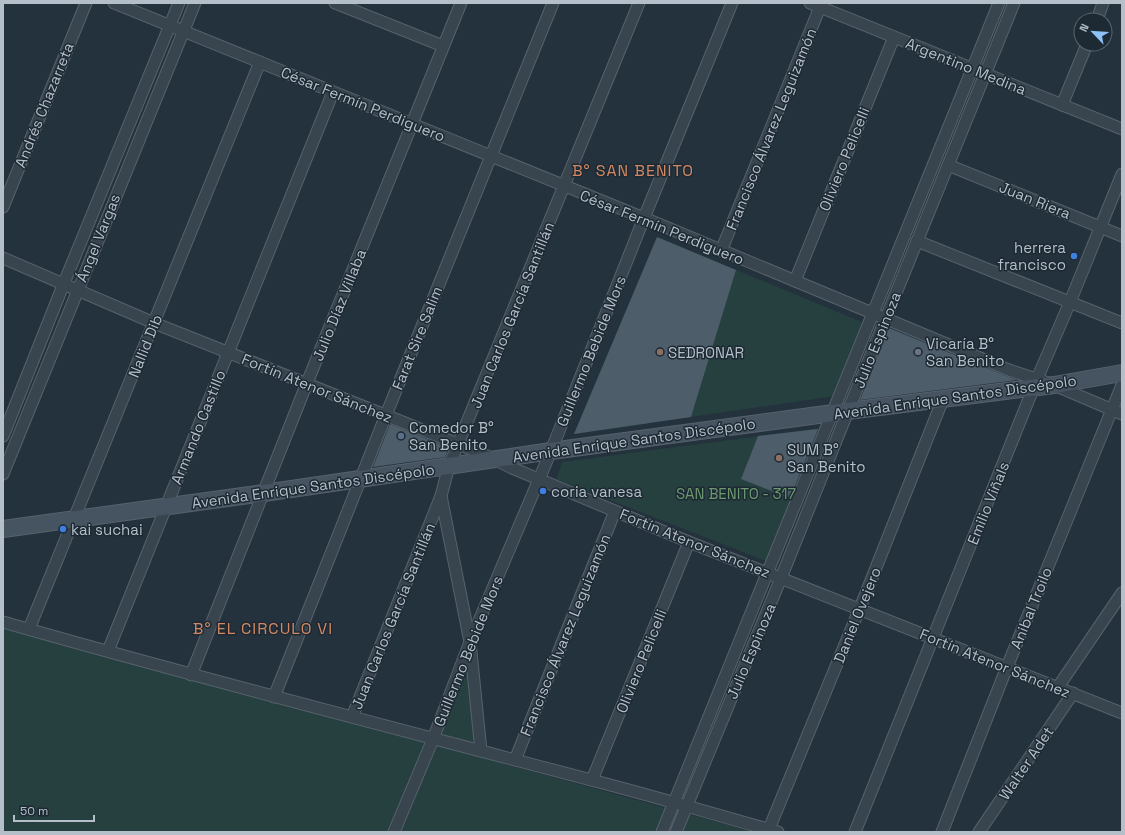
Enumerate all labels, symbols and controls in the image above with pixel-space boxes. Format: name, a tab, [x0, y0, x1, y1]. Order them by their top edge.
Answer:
north arrow	[1073, 12, 1113, 52]
text: N	[1076, 21, 1092, 34]
street label: Francisco Álvarez Leguizamón	[722, 25, 820, 233]
street label: Argentino Medina	[903, 33, 1029, 99]
street label: Andrés Chazarreta	[10, 39, 78, 170]
street label: César Fermín Perdiguero	[278, 62, 448, 146]
street label: Oliviero Pelicelli	[815, 104, 873, 214]
district label: B° SAN BENITO	[572, 160, 694, 181]
street label: Juan Riera	[996, 177, 1074, 223]
street label: César Fermín Perdiguero	[577, 185, 747, 269]
street label: Ángel Vargas	[72, 191, 124, 285]
street label: Juan Carlos García Santillán	[466, 219, 558, 411]
place label: herrera francisco	[997, 238, 1066, 274]
street label: Julio Díaz Villaba	[308, 246, 370, 364]
marker: herrera francisco	[1069, 251, 1079, 261]
street label: Guillermo Bebide Mors	[552, 273, 630, 429]
street label: Farat Sire Salim	[388, 283, 446, 393]
street label: Julio Espinoza	[849, 289, 905, 391]
street label: Nallid Dib	[124, 312, 166, 380]
place label: Vicaría B° San Benito	[926, 334, 1004, 370]
place label: SEDRONAR	[668, 343, 744, 362]
marker: SEDRONAR	[655, 347, 665, 357]
marker: Vicaría B° San Benito	[913, 347, 923, 357]
street label: Fortín Atenor Sánchez	[239, 349, 395, 427]
street label: Armando Castillo	[166, 367, 230, 487]
street label: Avenida Enrique Santos Discépolo	[832, 371, 1078, 423]
street label: Avenida Enrique Santos Discépolo	[511, 414, 757, 466]
place label: Comedor B° San Benito	[409, 418, 494, 454]
marker: Comedor B° San Benito	[396, 431, 406, 441]
place label: SUM B° San Benito	[787, 440, 865, 476]
marker: SUM B° San Benito	[774, 453, 784, 463]
street label: Emilio Viñals	[963, 459, 1013, 547]
street label: Avenida Enrique Santos Discépolo	[190, 460, 436, 512]
place label: coria vanesa	[551, 482, 642, 501]
park label: SAN BENITO - 317	[676, 484, 796, 503]
marker: coria vanesa	[538, 486, 548, 496]
street label: Fortín Atenor Sánchez	[617, 504, 773, 582]
place label: kai suchai	[71, 520, 143, 539]
street label: Juan Carlos García Santillán	[347, 520, 439, 712]
marker: kai suchai	[58, 524, 68, 534]
street label: Francisco Álvarez Leguizamón	[516, 531, 614, 739]
street label: Daniel Ovejero	[829, 564, 885, 666]
street label: Anibal Troilo	[1006, 564, 1056, 652]
street label: Guillermo Bebide Mors	[429, 573, 507, 729]
street label: Julio Espinoza	[722, 600, 780, 702]
street label: Oliviero Pelicelli	[612, 606, 670, 716]
district label: B° EL CIRCULO VI	[193, 618, 333, 639]
street label: Fortín Atenor Sánchez	[917, 624, 1073, 702]
street label: Walter Adet	[994, 723, 1058, 803]
scale bar	[14, 797, 94, 823]
text: 50 m	[20, 803, 48, 819]

